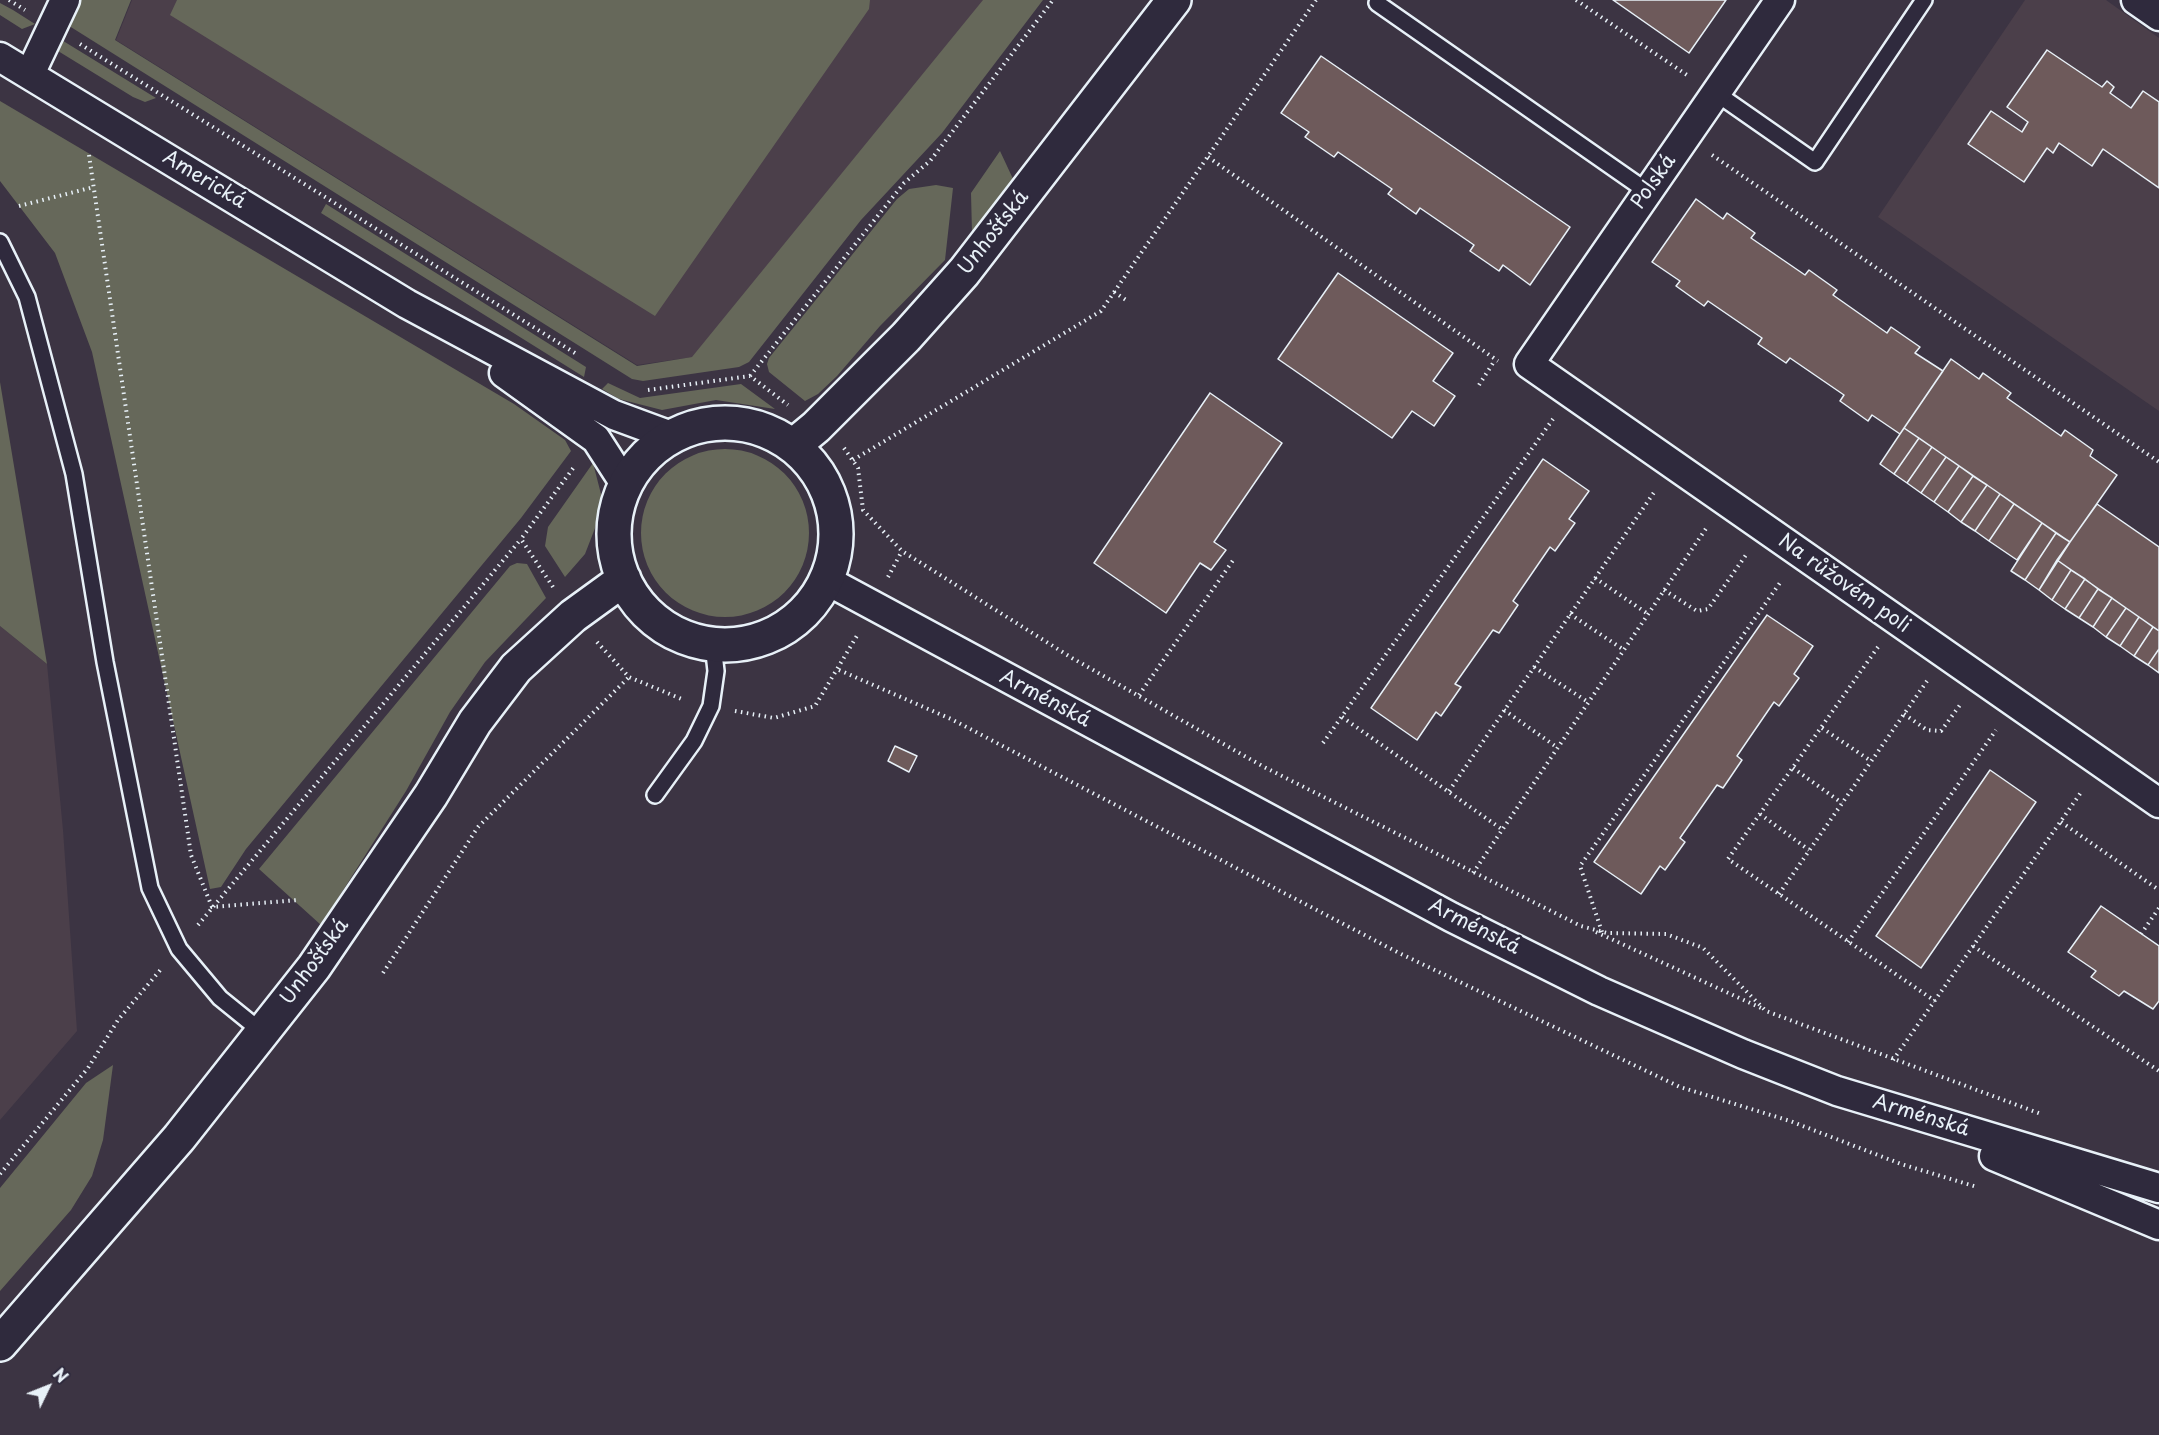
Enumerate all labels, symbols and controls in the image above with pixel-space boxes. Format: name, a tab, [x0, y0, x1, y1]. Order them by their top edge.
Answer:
street label: Americká	[158, 146, 250, 214]
street label: Polská	[1627, 150, 1681, 214]
street label: Unhošťská	[954, 186, 1034, 280]
street label: Na růžovém poli	[1773, 530, 1915, 638]
street label: Arménská	[995, 665, 1095, 733]
street label: Arménská	[1424, 894, 1524, 960]
street label: Unhošťská	[276, 914, 354, 1010]
street label: Arménská	[1870, 1090, 1972, 1142]
north arrow	[18, 1357, 78, 1417]
text: N	[48, 1362, 74, 1388]

